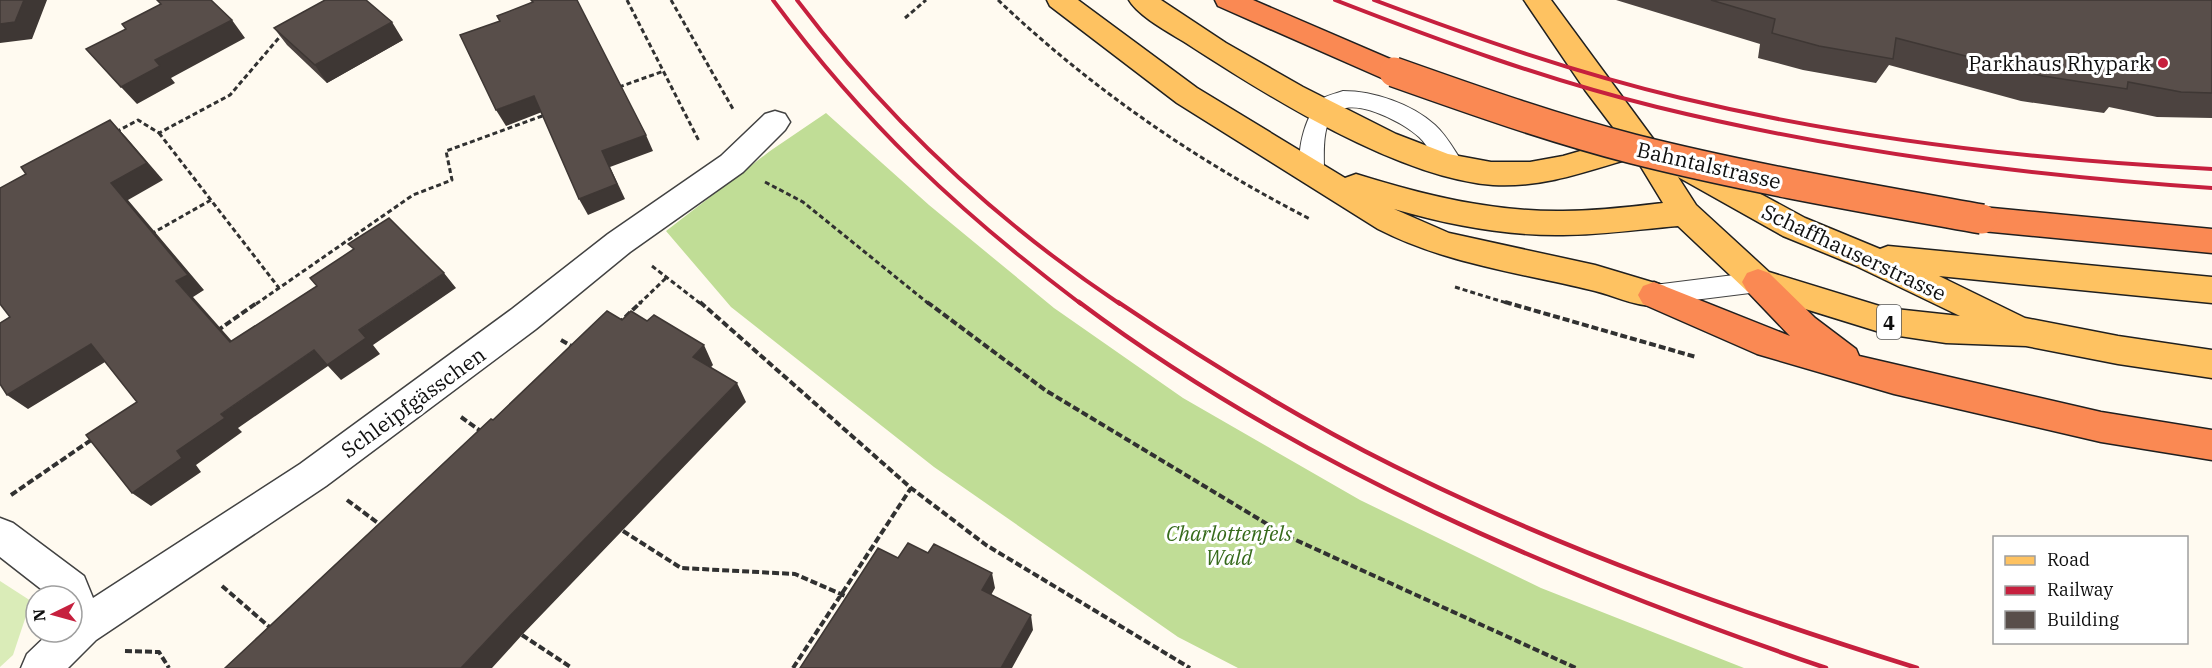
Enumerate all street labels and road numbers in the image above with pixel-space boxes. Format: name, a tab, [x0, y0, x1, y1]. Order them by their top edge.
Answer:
street label: Bahntalstrasse	[1634, 135, 1784, 195]
street label: Schaffhauserstrasse	[1757, 197, 1951, 307]
road number: 4	[1877, 305, 1901, 339]
street label: Schleipfgässchen	[335, 340, 491, 464]

